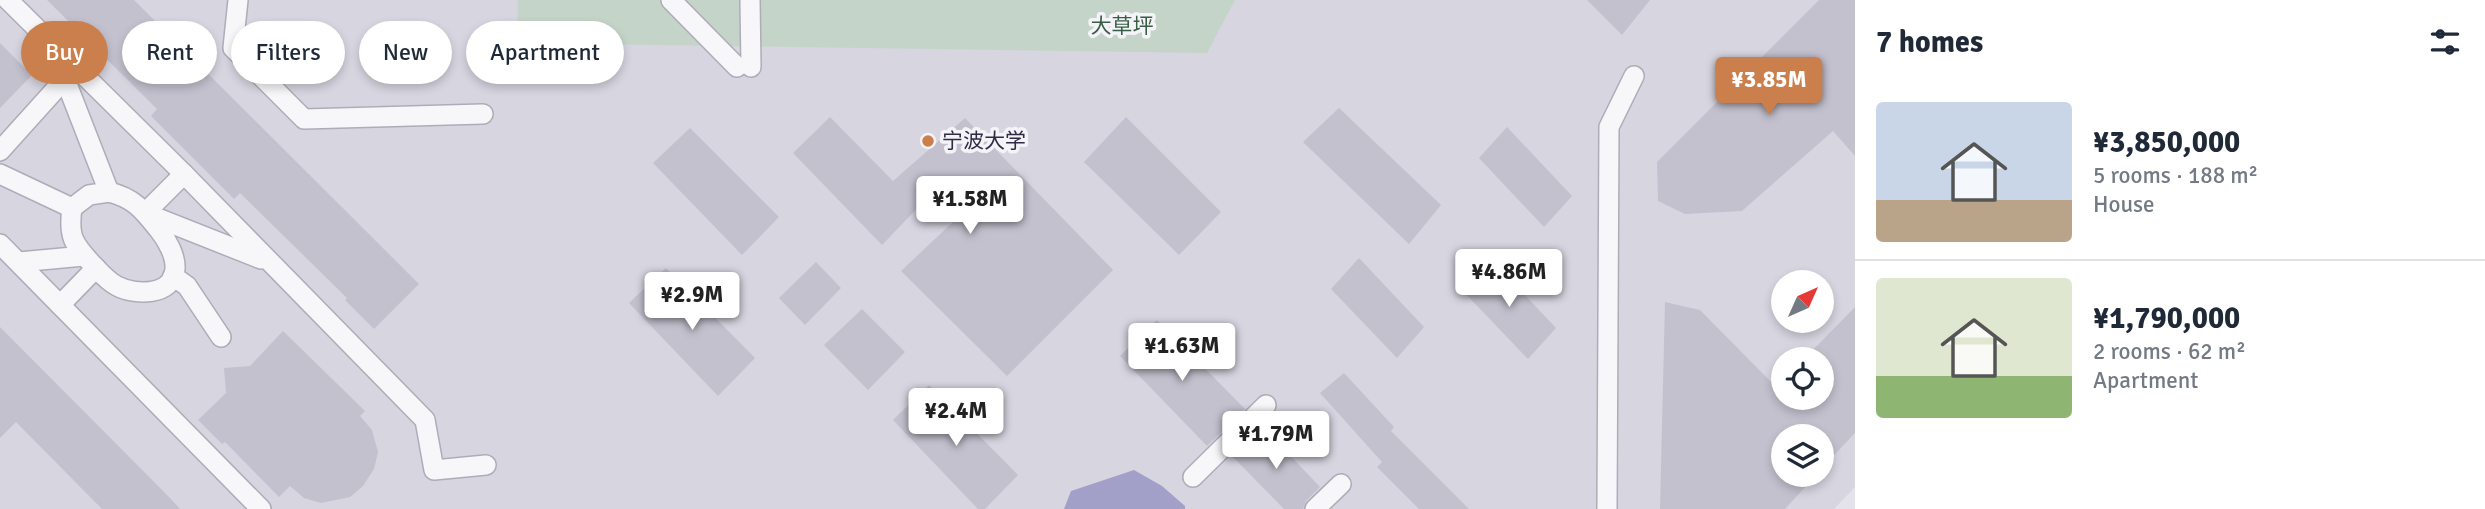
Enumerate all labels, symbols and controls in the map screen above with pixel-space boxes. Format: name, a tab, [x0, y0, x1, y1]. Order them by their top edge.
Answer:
park label: 大草坪	[1091, 13, 1154, 39]
chip: Buy	[21, 21, 108, 84]
chip: Rent	[122, 21, 217, 84]
chip: Filters	[231, 21, 345, 84]
chip: New	[359, 21, 452, 84]
chip: Apartment	[466, 21, 624, 84]
icon: filters	[2426, 23, 2464, 61]
text: 7 homes	[1876, 24, 1983, 61]
pin: ¥3.85M	[1712, 58, 1826, 117]
text: ¥3.85M	[1731, 65, 1807, 94]
text: ¥3,850,000	[2093, 124, 2240, 161]
place label: 宁波大学	[942, 128, 1026, 154]
icon: home	[1932, 130, 2016, 214]
marker: 宁波大学	[920, 133, 936, 149]
text: 5 rooms · 188 m²	[2093, 161, 2258, 190]
pin: ¥1.58M	[913, 176, 1027, 236]
text: ¥1.58M	[932, 184, 1008, 213]
text: House	[2093, 190, 2155, 219]
pin: ¥4.86M	[1452, 250, 1566, 309]
text: ¥4.86M	[1471, 257, 1547, 286]
north arrow	[1771, 270, 1834, 332]
map controls	[1771, 270, 1834, 487]
pin: ¥2.9M	[643, 272, 741, 332]
text: ¥2.9M	[660, 280, 724, 309]
text: ¥1,790,000	[2093, 300, 2240, 337]
icon: home	[1932, 306, 2016, 390]
pin: ¥1.63M	[1125, 324, 1239, 383]
text: ¥1.63M	[1144, 331, 1220, 360]
text: 2 rooms · 62 m²	[2093, 337, 2246, 366]
button: locate	[1771, 347, 1834, 410]
text: Apartment	[2093, 366, 2198, 395]
pin: ¥2.4M	[907, 388, 1005, 448]
text: ¥2.4M	[924, 396, 988, 425]
pin: ¥1.79M	[1219, 412, 1333, 471]
text: ¥1.79M	[1238, 419, 1314, 448]
button: layers	[1771, 424, 1834, 487]

